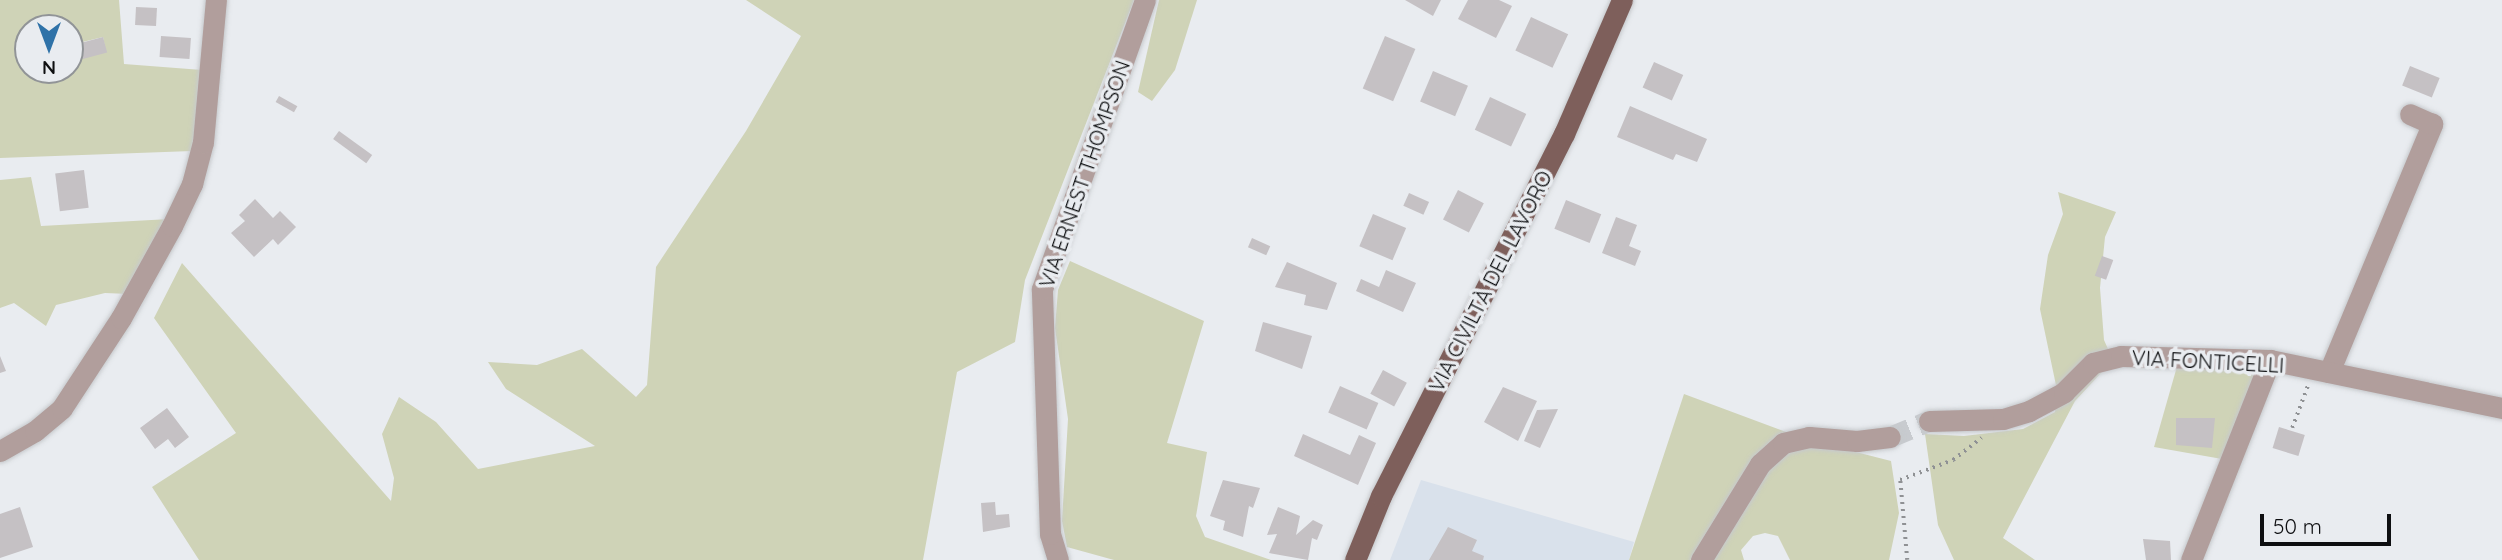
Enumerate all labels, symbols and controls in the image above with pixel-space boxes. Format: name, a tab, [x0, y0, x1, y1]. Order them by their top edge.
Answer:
north arrow	[14, 14, 84, 84]
text: N	[42, 56, 56, 80]
street label: VIA ERNEST THOMPSON	[1033, 57, 1135, 291]
street label: VIA CIVILTÀ DEL LAVORO	[1423, 166, 1557, 396]
street label: VIA FONTICELLI	[2131, 344, 2285, 378]
scale bar	[2264, 500, 2395, 544]
text: 50 m	[2273, 513, 2322, 539]

